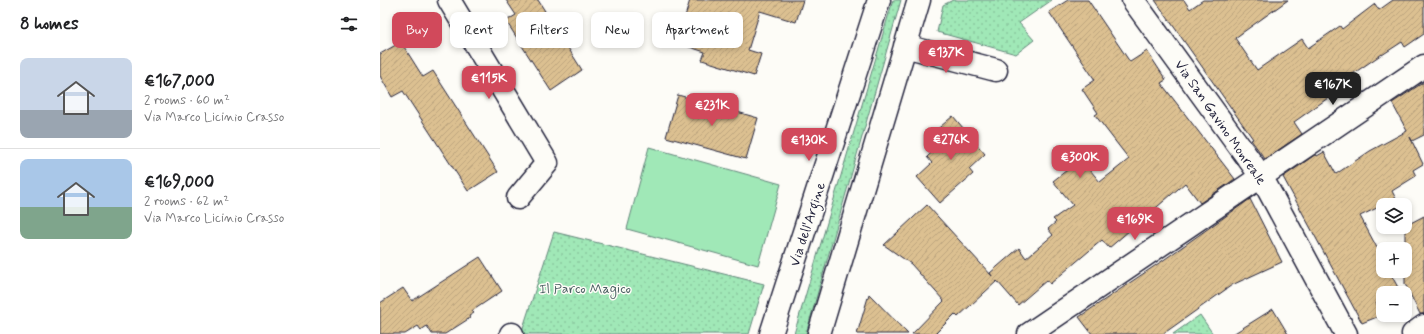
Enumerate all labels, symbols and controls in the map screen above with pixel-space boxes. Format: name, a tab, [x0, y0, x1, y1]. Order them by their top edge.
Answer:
chip: Buy	[392, 12, 442, 48]
chip: Rent	[450, 12, 508, 48]
chip: Filters	[516, 12, 583, 48]
chip: New	[591, 12, 644, 48]
chip: Apartment	[652, 12, 743, 48]
text: 8 homes	[20, 13, 79, 35]
icon: filters	[338, 13, 360, 35]
pin: €137K	[918, 40, 974, 74]
text: €137K	[928, 44, 964, 61]
street label: Via San Gavino Monreale	[1170, 57, 1270, 189]
pin: €115K	[461, 66, 517, 100]
text: €167,000	[144, 70, 215, 92]
text: €115K	[471, 70, 507, 87]
pin: €167K	[1305, 72, 1361, 106]
icon: home	[52, 74, 100, 122]
text: €167K	[1314, 76, 1352, 93]
text: 2 rooms · 60 m²	[144, 92, 230, 109]
pin: €231K	[684, 93, 740, 127]
text: €231K	[695, 97, 729, 114]
text: Via Marco Licinio Crasso	[144, 109, 284, 126]
pin: €276K	[923, 127, 979, 161]
pin: €130K	[781, 128, 837, 162]
text: €276K	[933, 131, 969, 148]
text: €130K	[791, 132, 827, 149]
pin: €300K	[1052, 145, 1108, 179]
text: €300K	[1061, 149, 1099, 166]
text: €169,000	[144, 171, 214, 193]
icon: home	[52, 175, 100, 223]
street label: Via dell'Argine	[786, 179, 832, 269]
text: 2 rooms · 62 m²	[144, 193, 229, 210]
map controls	[1376, 198, 1412, 322]
button: layers	[1376, 198, 1412, 234]
pin: €169K	[1107, 207, 1163, 241]
text: Via Marco Licinio Crasso	[144, 210, 284, 227]
text: €169K	[1116, 211, 1154, 228]
button: +	[1376, 242, 1412, 278]
park label: Il Parco Magico	[539, 280, 631, 299]
button: −	[1376, 286, 1412, 322]

